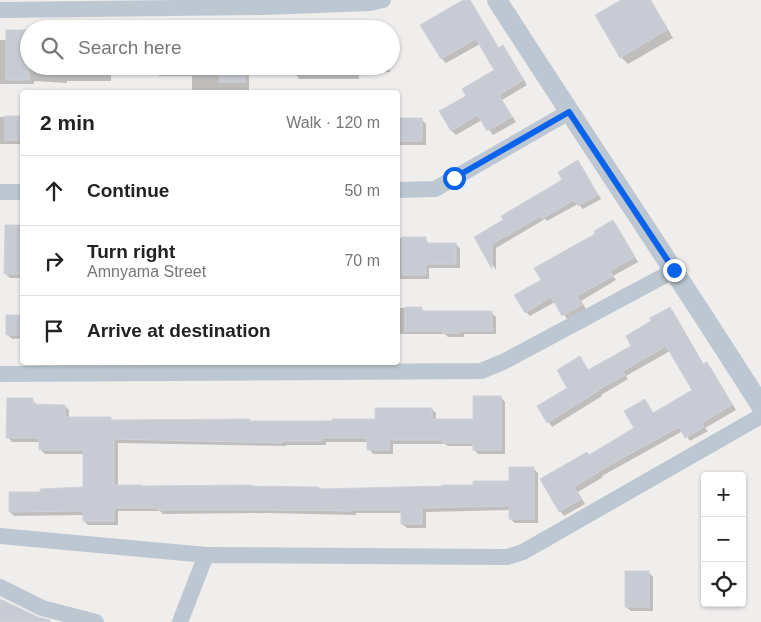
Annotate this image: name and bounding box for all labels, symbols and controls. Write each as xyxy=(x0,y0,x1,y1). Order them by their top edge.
search box xyxy=(20,20,400,75)
icon: search xyxy=(38,34,66,62)
text: Search here xyxy=(78,37,182,58)
text: 2 min xyxy=(40,111,95,134)
text: Walk · 120 m xyxy=(286,114,380,131)
route start xyxy=(443,167,466,190)
icon: ahead xyxy=(40,177,68,205)
text: Continue xyxy=(87,180,169,201)
text: 50 m xyxy=(344,182,380,199)
text: Turn right xyxy=(87,241,175,262)
icon: right xyxy=(40,247,68,275)
text: 70 m xyxy=(344,252,380,269)
route end xyxy=(663,259,686,282)
text: Amnyama Street xyxy=(87,263,206,280)
icon: arrive xyxy=(40,317,68,345)
text: Arrive at destination xyxy=(87,320,271,341)
map controls xyxy=(701,472,746,607)
button: + xyxy=(701,472,746,517)
button: − xyxy=(701,517,746,562)
button: locate xyxy=(701,562,746,607)

